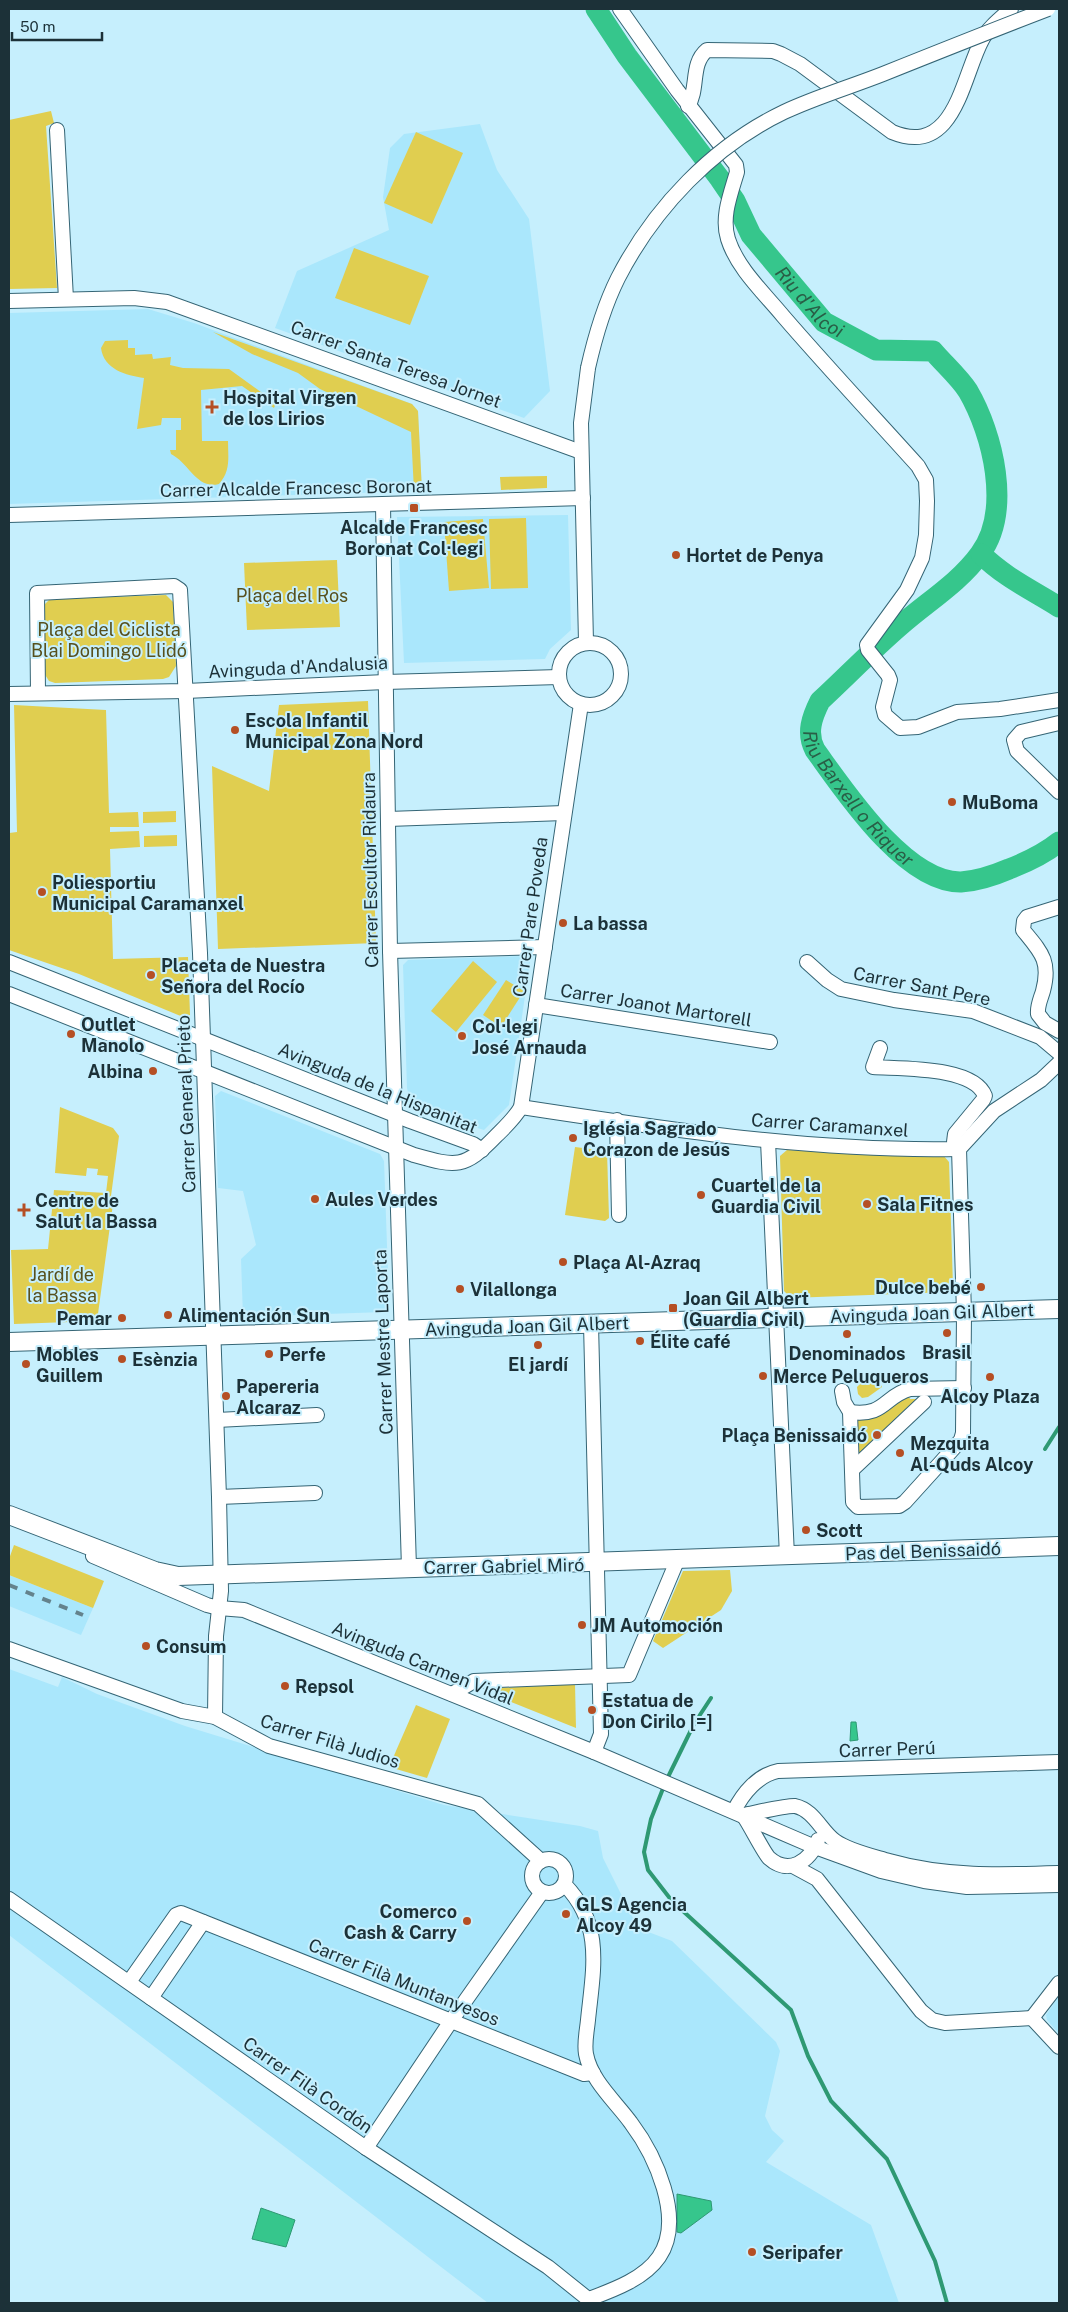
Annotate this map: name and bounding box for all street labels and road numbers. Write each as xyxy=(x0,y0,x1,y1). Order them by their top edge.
street label: Carrer Santa Teresa Jornet xyxy=(288,316,504,412)
street label: Carrer Alcalde Francesc Boronat xyxy=(160,475,432,501)
street label: Avinguda d'Andalusia xyxy=(208,652,388,682)
street label: Carrer Escultor Ridaura xyxy=(358,772,382,968)
street label: Carrer Pare Poveda xyxy=(508,836,552,998)
street label: Carrer Sant Pere xyxy=(851,962,993,1010)
street label: Carrer Joanot Martorell xyxy=(559,979,753,1031)
street label: Carrer General Prieto xyxy=(172,1015,200,1193)
street label: Avinguda de la Hispanitat xyxy=(275,1038,481,1138)
street label: Carrer Caramanxel xyxy=(751,1109,909,1141)
street label: Carrer Mestre Laporta xyxy=(369,1249,397,1435)
street label: Avinguda Joan Gil Albert xyxy=(829,1299,1035,1327)
street label: Avinguda Joan Gil Albert xyxy=(424,1312,630,1340)
street label: Pas del Benissaidó xyxy=(845,1538,1001,1564)
street label: Carrer Gabriel Miró xyxy=(423,1554,585,1578)
street label: Avinguda Carmen Vidal xyxy=(329,1617,517,1709)
street label: Carrer Filà Judios xyxy=(258,1710,402,1772)
street label: Carrer Perú xyxy=(838,1737,936,1761)
street label: Carrer Filà Muntanyesos xyxy=(305,1934,503,2030)
street label: Carrer Filà Cordón xyxy=(239,2032,377,2138)

